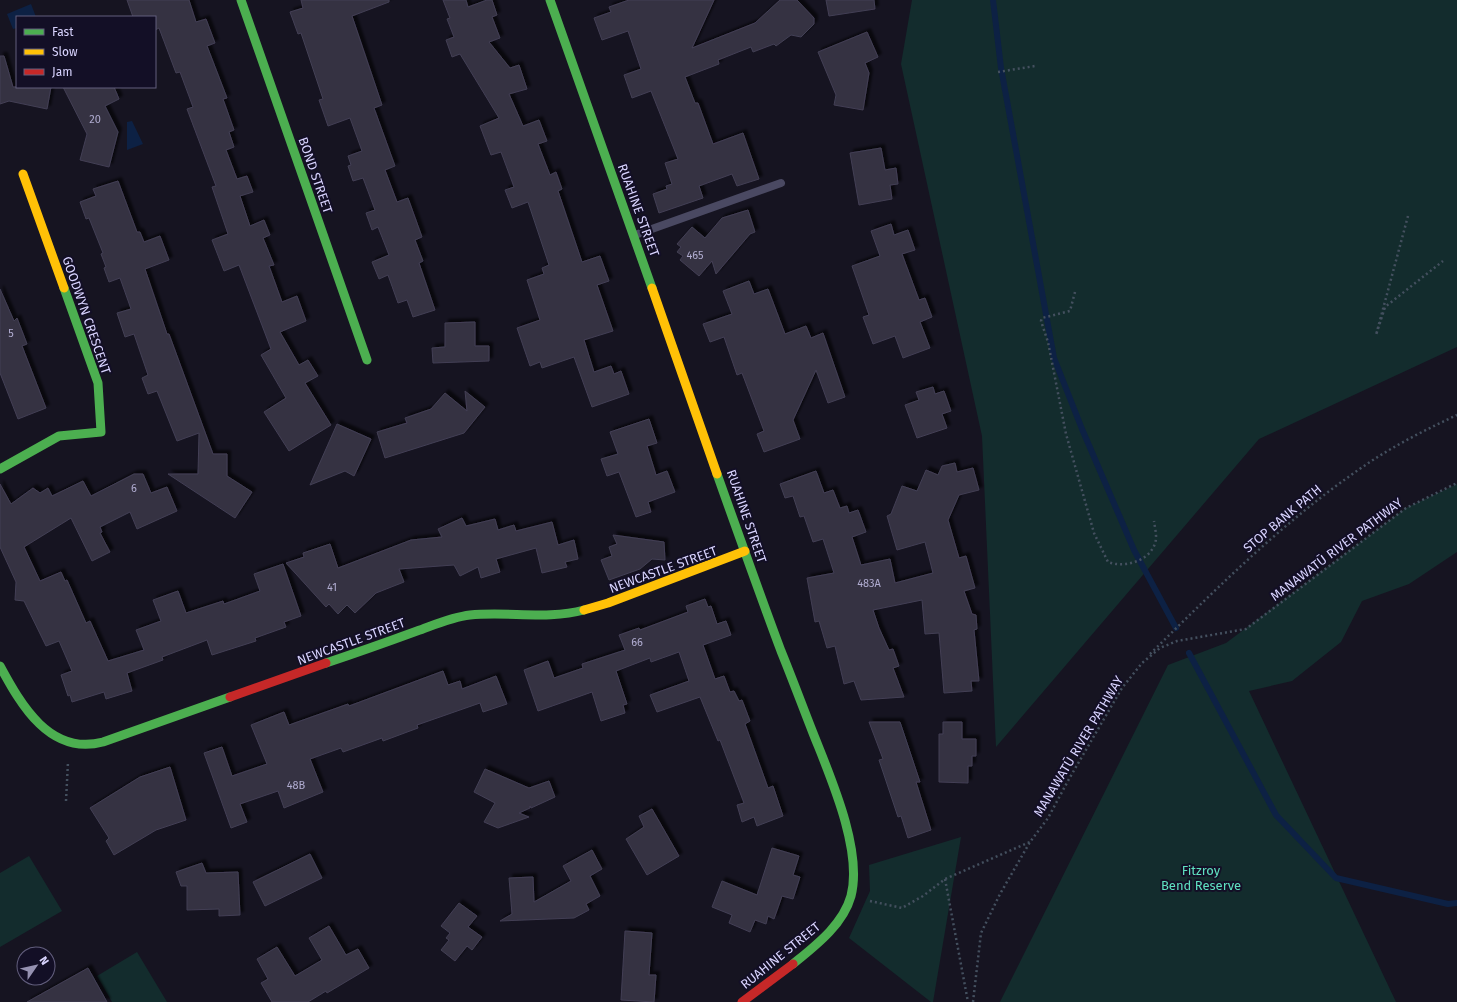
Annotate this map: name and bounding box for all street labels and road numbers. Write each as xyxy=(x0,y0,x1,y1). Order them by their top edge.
street label: BOND STREET xyxy=(295,135,336,215)
street label: RUAHINE STREET xyxy=(615,162,662,259)
street label: GOODWYN CRESCENT xyxy=(59,254,114,376)
street label: RUAHINE STREET xyxy=(724,468,770,565)
street label: STOP BANK PATH xyxy=(1240,481,1324,555)
street label: MANAWATŪ RIVER PATHWAY xyxy=(1267,494,1406,604)
street label: NEWCASTLE STREET xyxy=(607,543,719,596)
street label: NEWCASTLE STREET xyxy=(295,615,407,668)
street label: MANAWATŪ RIVER PATHWAY xyxy=(1030,673,1127,819)
street label: RUAHINE STREET xyxy=(738,919,823,992)

